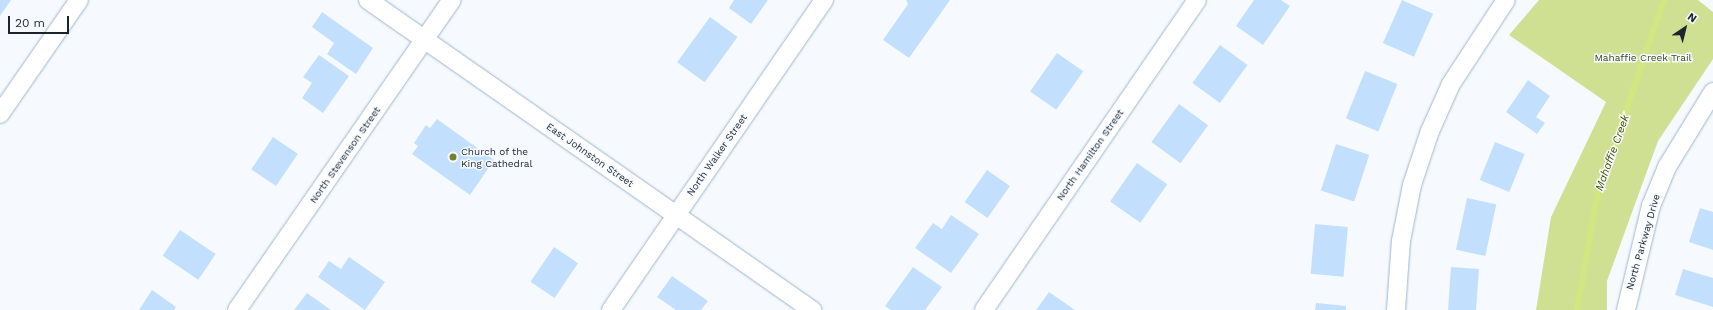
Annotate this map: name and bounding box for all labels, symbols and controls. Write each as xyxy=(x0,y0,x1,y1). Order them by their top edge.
scale bar xyxy=(10,8,71,34)
north arrow xyxy=(1665,8,1705,48)
text: N xyxy=(1685,10,1699,25)
text: 20 m xyxy=(15,16,45,30)
park label: Mahaffie Creek Trail xyxy=(1594,52,1692,64)
street label: North Stevenson Street xyxy=(307,104,383,206)
street label: North Hamilton Street xyxy=(1054,107,1126,203)
street label: North Walker Street xyxy=(684,112,750,198)
water label: Mahaffie Creek xyxy=(1593,113,1633,193)
street label: East Johnston Street xyxy=(544,120,636,190)
place label: Church of the King Cathedral xyxy=(461,145,533,168)
marker: Church of the King Cathedral xyxy=(448,152,458,162)
street label: North Parkway Drive xyxy=(1624,193,1662,291)

